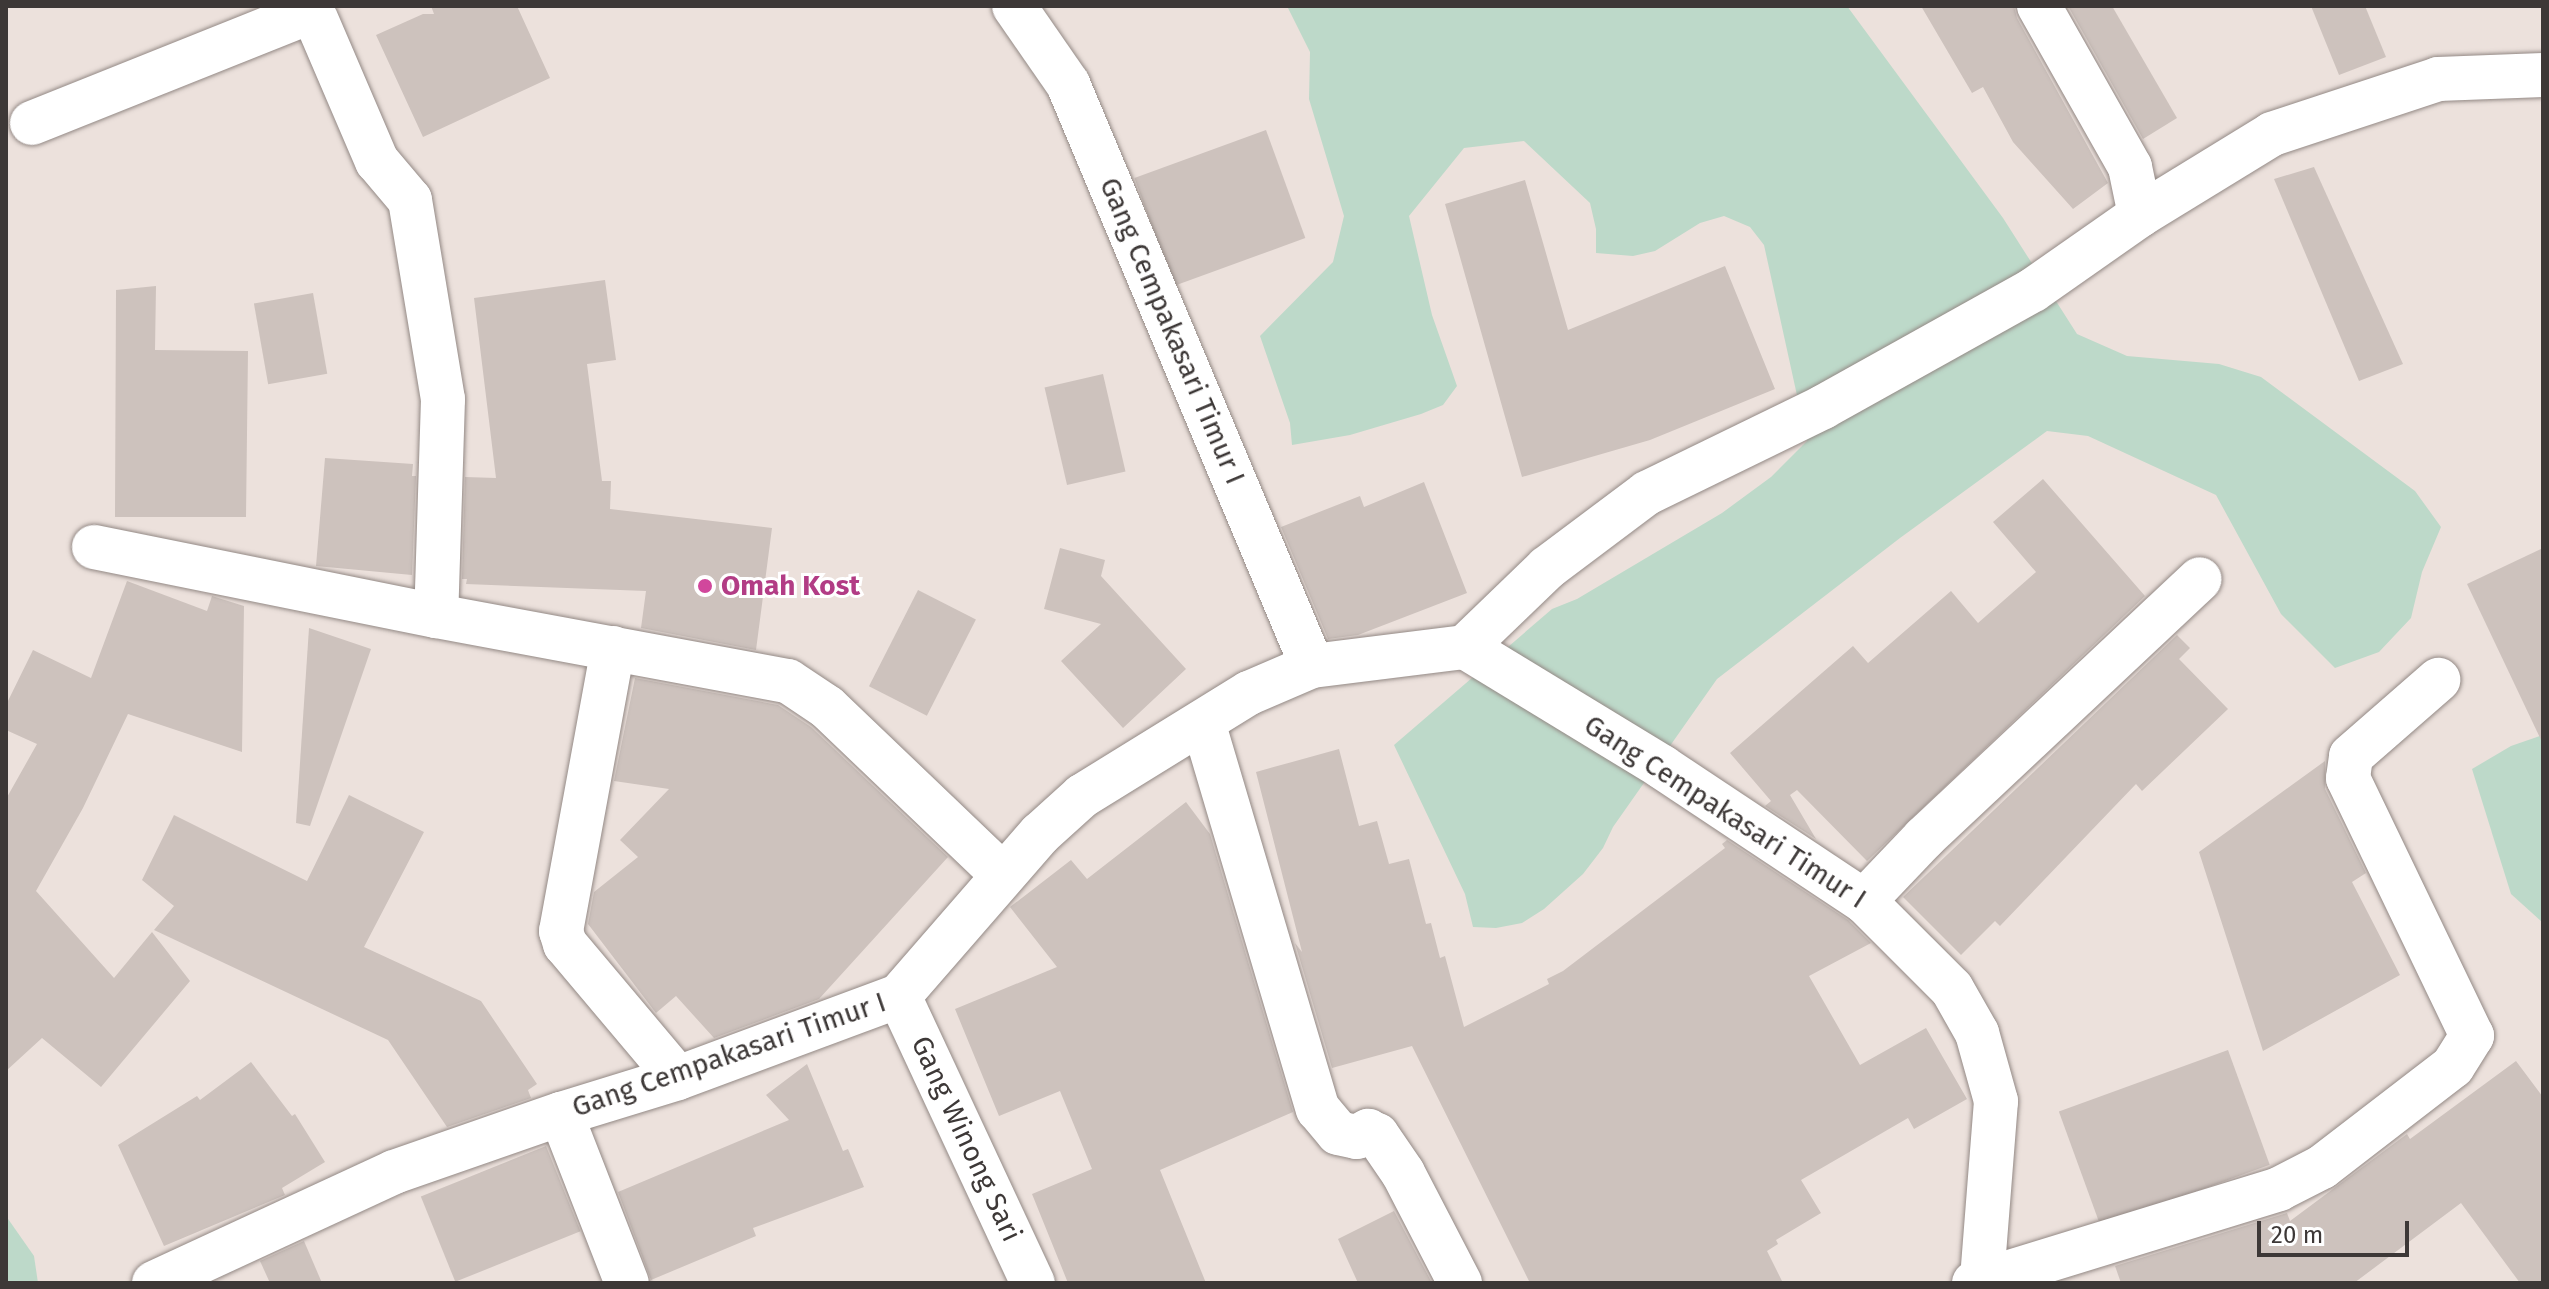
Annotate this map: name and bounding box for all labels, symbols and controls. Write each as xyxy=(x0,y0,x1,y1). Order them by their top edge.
street label: Gang Cempakasari Timur I xyxy=(1092,173,1252,489)
place label: Omah Kost xyxy=(721,569,860,603)
marker: Omah Kost xyxy=(696,577,714,595)
street label: Gang Cempakasari Timur I xyxy=(1578,708,1872,916)
street label: Gang Cempakasari Timur I xyxy=(568,985,890,1125)
street label: Gang Winong Sari xyxy=(904,1031,1028,1247)
scale bar xyxy=(2261,1205,2413,1255)
text: 20 m xyxy=(2271,1221,2323,1249)

